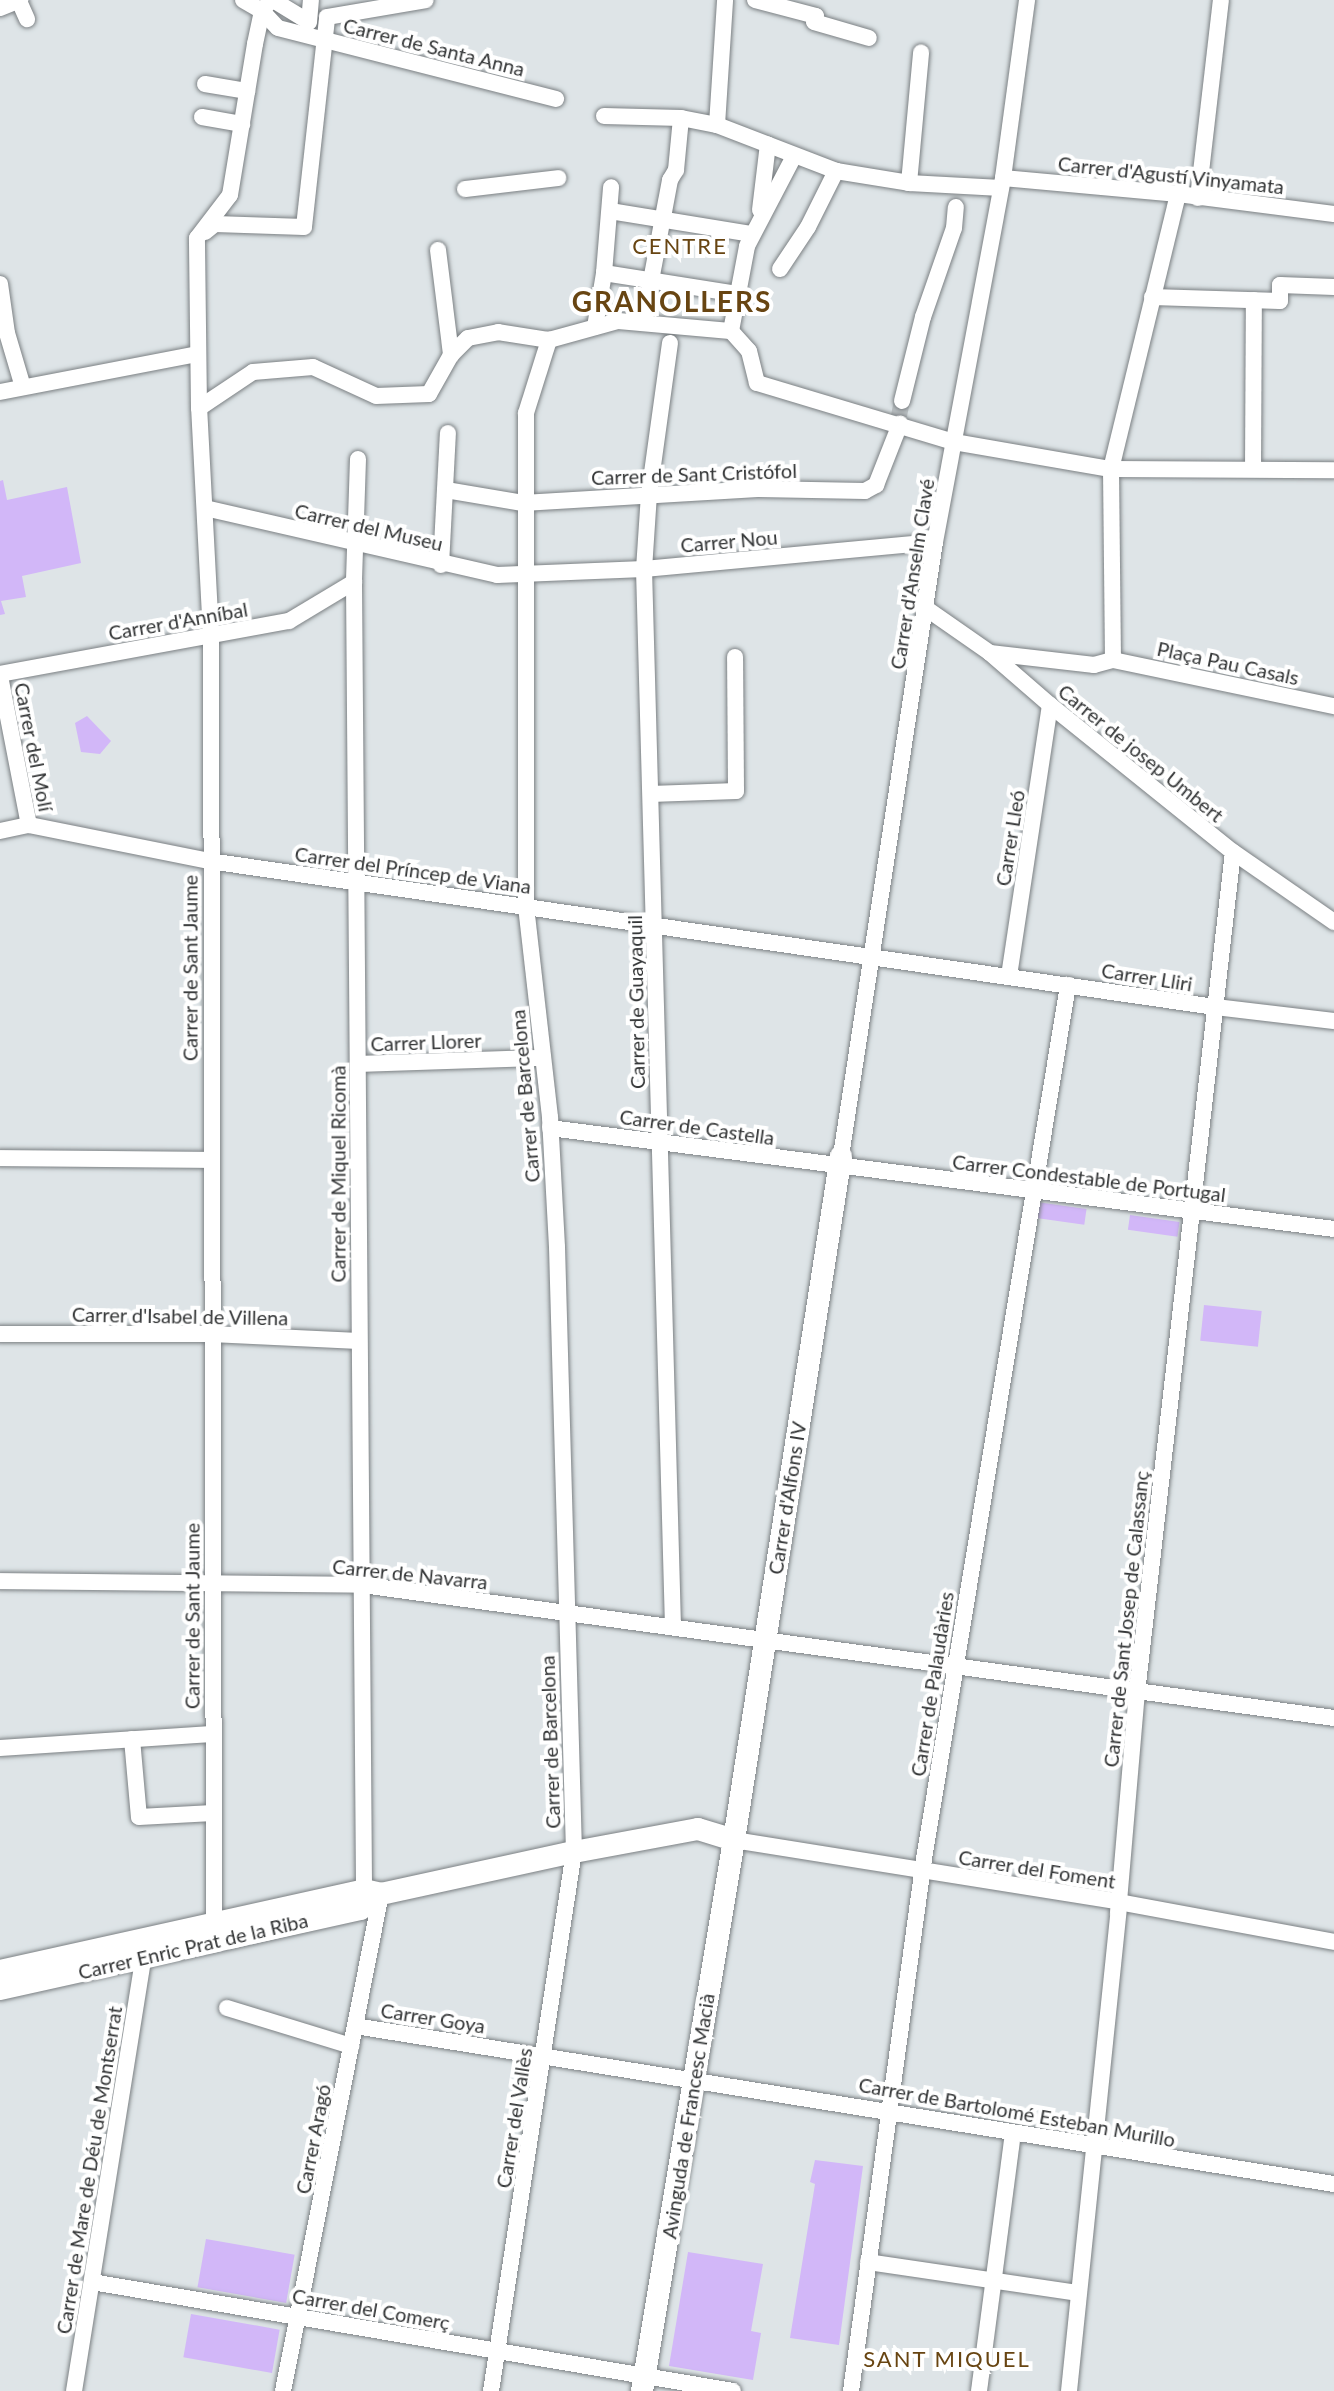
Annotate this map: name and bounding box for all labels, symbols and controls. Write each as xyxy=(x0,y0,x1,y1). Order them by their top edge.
street label: Carrer de Santa Anna xyxy=(340,13,528,81)
street label: Carrer d'Agustí Vinyamata xyxy=(1056,151,1286,199)
district label: CENTRE xyxy=(632,233,728,259)
district label: GRANOLLERS xyxy=(572,284,772,318)
street label: Carrer de Sant Cristófol xyxy=(591,458,797,490)
street label: Carrer d'Anselm Clavé xyxy=(885,477,939,671)
street label: Carrer del Museu xyxy=(292,498,446,556)
street label: Carrer Nou xyxy=(679,525,779,557)
street label: Carrer d'Anníbal xyxy=(106,597,250,645)
street label: Plaça Pau Casals xyxy=(1155,636,1301,690)
street label: Carrer de josep Umbert xyxy=(1053,679,1229,827)
street label: Carrer del Molí xyxy=(10,680,58,814)
street label: Carrer Lleó xyxy=(991,788,1029,888)
street label: Carrer del Príncep de Viana xyxy=(293,841,533,899)
street label: Carrer de Sant Jaume xyxy=(178,874,202,1062)
street label: Carrer de Guayaquil xyxy=(622,915,650,1089)
street label: Carrer Lliri xyxy=(1100,958,1194,996)
street label: Carrer de Barcelona xyxy=(505,1008,545,1184)
street label: Carrer Llorer xyxy=(370,1028,482,1056)
street label: Carrer de Miquel Ricomà xyxy=(326,1065,350,1283)
street label: Carrer de Castella xyxy=(618,1104,776,1150)
street label: Carrer Condestable de Portugal xyxy=(951,1149,1227,1207)
street label: Carrer d'Isabel de Villena xyxy=(71,1302,289,1330)
street label: Carrer d'Alfons IV xyxy=(763,1420,811,1576)
street label: Carrer de Sant Josep de Calassanç xyxy=(1098,1469,1154,1769)
street label: Carrer de Sant Jaume xyxy=(180,1522,204,1710)
street label: Carrer de Navarra xyxy=(331,1554,489,1594)
street label: Carrer de Palaudàries xyxy=(906,1590,958,1778)
street label: Carrer de Barcelona xyxy=(535,1655,565,1829)
street label: Carrer del Foment xyxy=(957,1845,1117,1893)
street label: Carrer Enric Prat de la Riba xyxy=(76,1908,310,1984)
street label: Avinguda de Francesc Macià xyxy=(657,1992,719,2240)
street label: Carrer Goya xyxy=(379,1998,487,2038)
street label: Carrer de Mare de Déu de Montserrat xyxy=(51,2004,127,2336)
street label: Carrer del Vallès xyxy=(491,2046,537,2190)
street label: Carrer de Bartolomé Esteban Murillo xyxy=(857,2072,1177,2152)
street label: Carrer Aragó xyxy=(290,2081,336,2197)
street label: Carrer del Comerç xyxy=(290,2283,452,2335)
district label: SANT MIQUEL xyxy=(863,2346,1031,2372)

